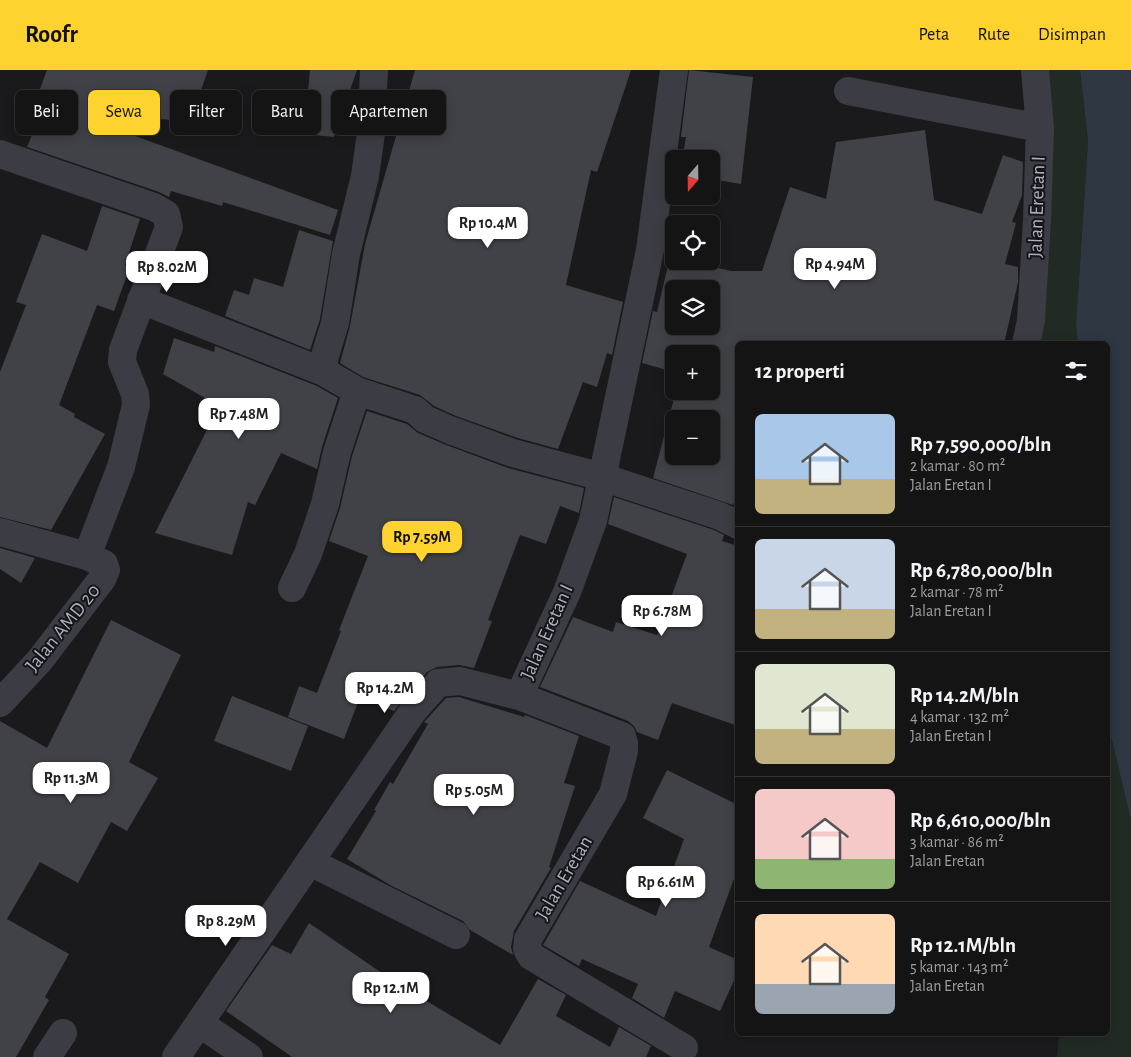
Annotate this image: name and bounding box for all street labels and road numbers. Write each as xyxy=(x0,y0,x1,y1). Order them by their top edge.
street label: Jalan Eretan I xyxy=(1025,156,1049,258)
street label: Jalan AMD 20 xyxy=(22,581,104,675)
street label: Jalan Eretan I xyxy=(517,581,577,683)
street label: Jalan Eretan xyxy=(532,833,596,923)

